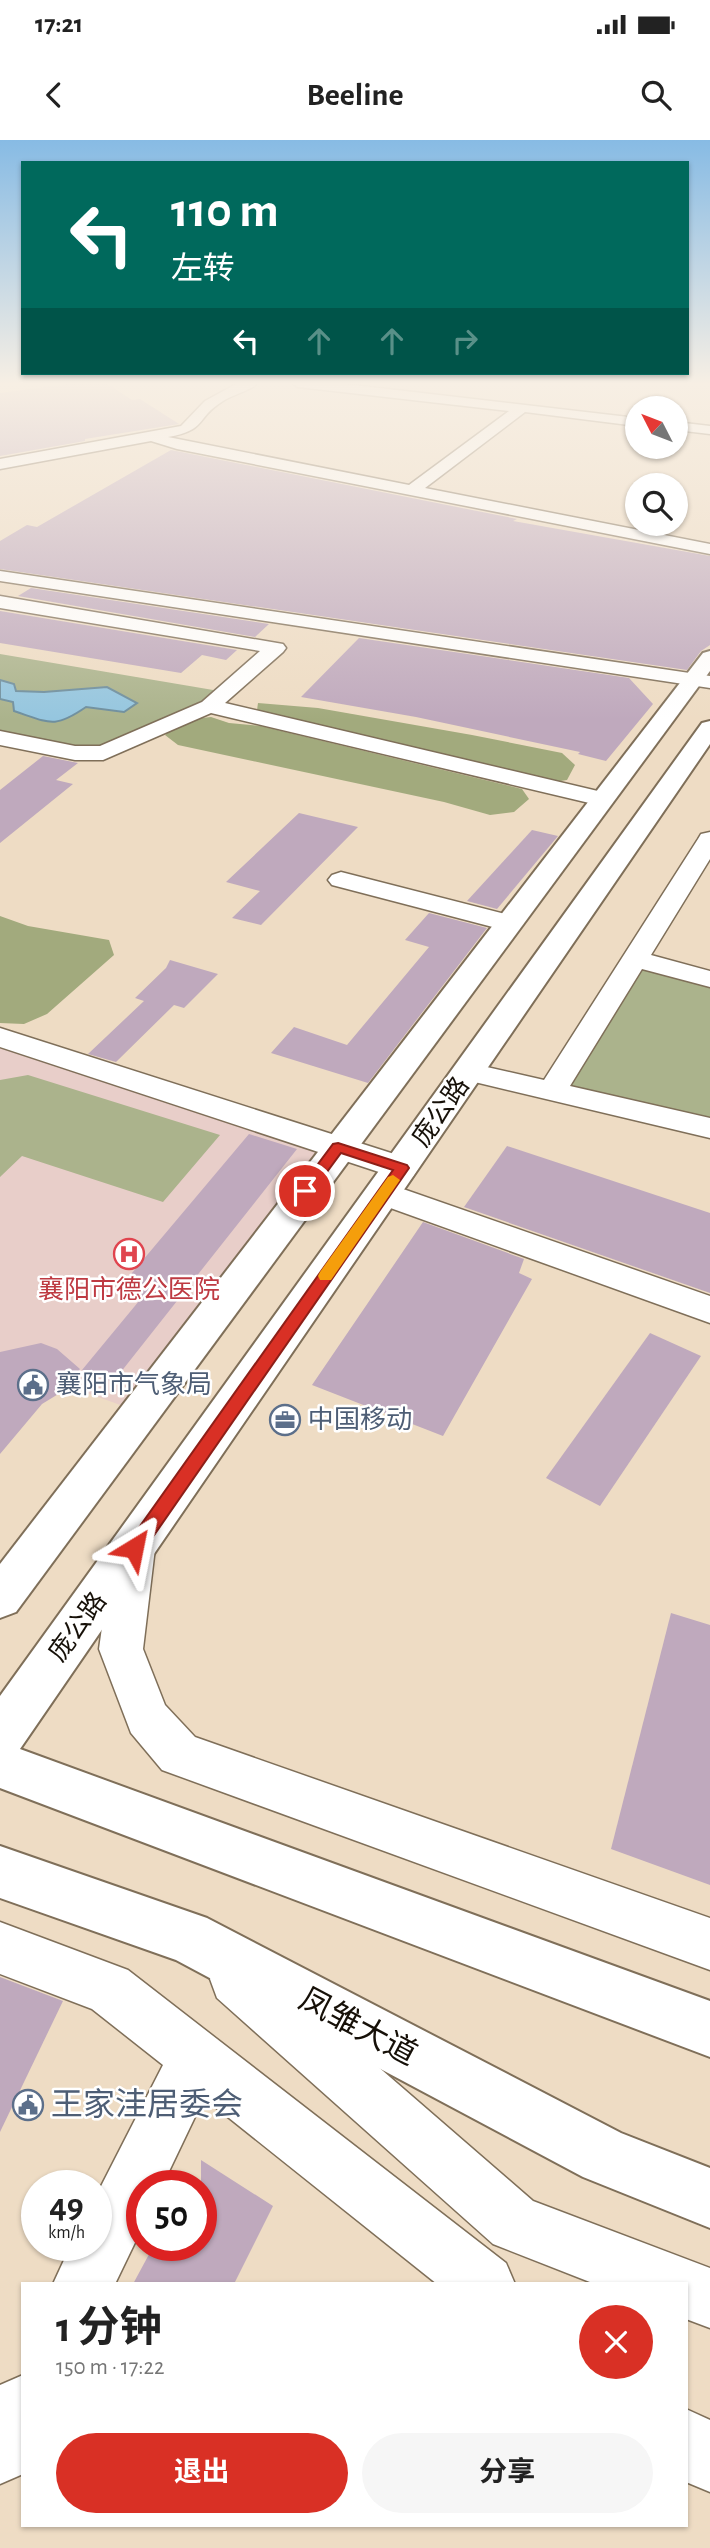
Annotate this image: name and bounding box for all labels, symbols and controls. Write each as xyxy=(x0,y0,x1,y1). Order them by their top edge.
text: 17:21 xyxy=(35,11,83,37)
icon: back xyxy=(35,76,73,114)
icon: search xyxy=(637,76,675,114)
text: Beeline xyxy=(306,79,404,111)
text: 110 m xyxy=(171,187,279,236)
icon: left xyxy=(56,189,147,280)
text: 左转 xyxy=(171,253,235,285)
icon: left xyxy=(227,322,265,360)
icon: ahead xyxy=(300,322,338,360)
icon: ahead xyxy=(373,322,411,360)
icon: right xyxy=(446,322,484,360)
north arrow xyxy=(625,396,688,458)
map controls xyxy=(625,396,688,536)
button: search xyxy=(625,473,688,536)
street label: 庞公路 xyxy=(407,1072,474,1151)
pin xyxy=(275,1161,335,1221)
icon: arrive xyxy=(286,1172,324,1210)
hospital icon: 襄阳市德公医院 xyxy=(112,1237,146,1271)
place label: 襄阳市德公医院 xyxy=(38,1275,220,1303)
public building icon: 襄阳市气象局 xyxy=(16,1368,50,1402)
place label: 襄阳市气象局 xyxy=(56,1370,212,1398)
office icon: 中国移动 xyxy=(268,1403,302,1437)
place label: 中国移动 xyxy=(308,1406,412,1433)
position arrow xyxy=(97,1511,171,1585)
street label: 庞公路 xyxy=(44,1587,111,1666)
street label: 凤雏大道 xyxy=(294,1981,423,2071)
place label: 王家洼居委会 xyxy=(51,2087,243,2121)
public building icon: 王家洼居委会 xyxy=(11,2088,45,2122)
speed limit sign: 50 xyxy=(126,2170,217,2261)
text: 49 xyxy=(49,2189,84,2224)
text: km/h xyxy=(48,2224,85,2242)
button: close xyxy=(579,2305,653,2379)
text: 1 分钟 xyxy=(56,2307,161,2349)
text: 150 m · 17:22 xyxy=(56,2356,164,2379)
button: 退出 xyxy=(56,2433,348,2513)
button: 分享 xyxy=(362,2433,653,2513)

